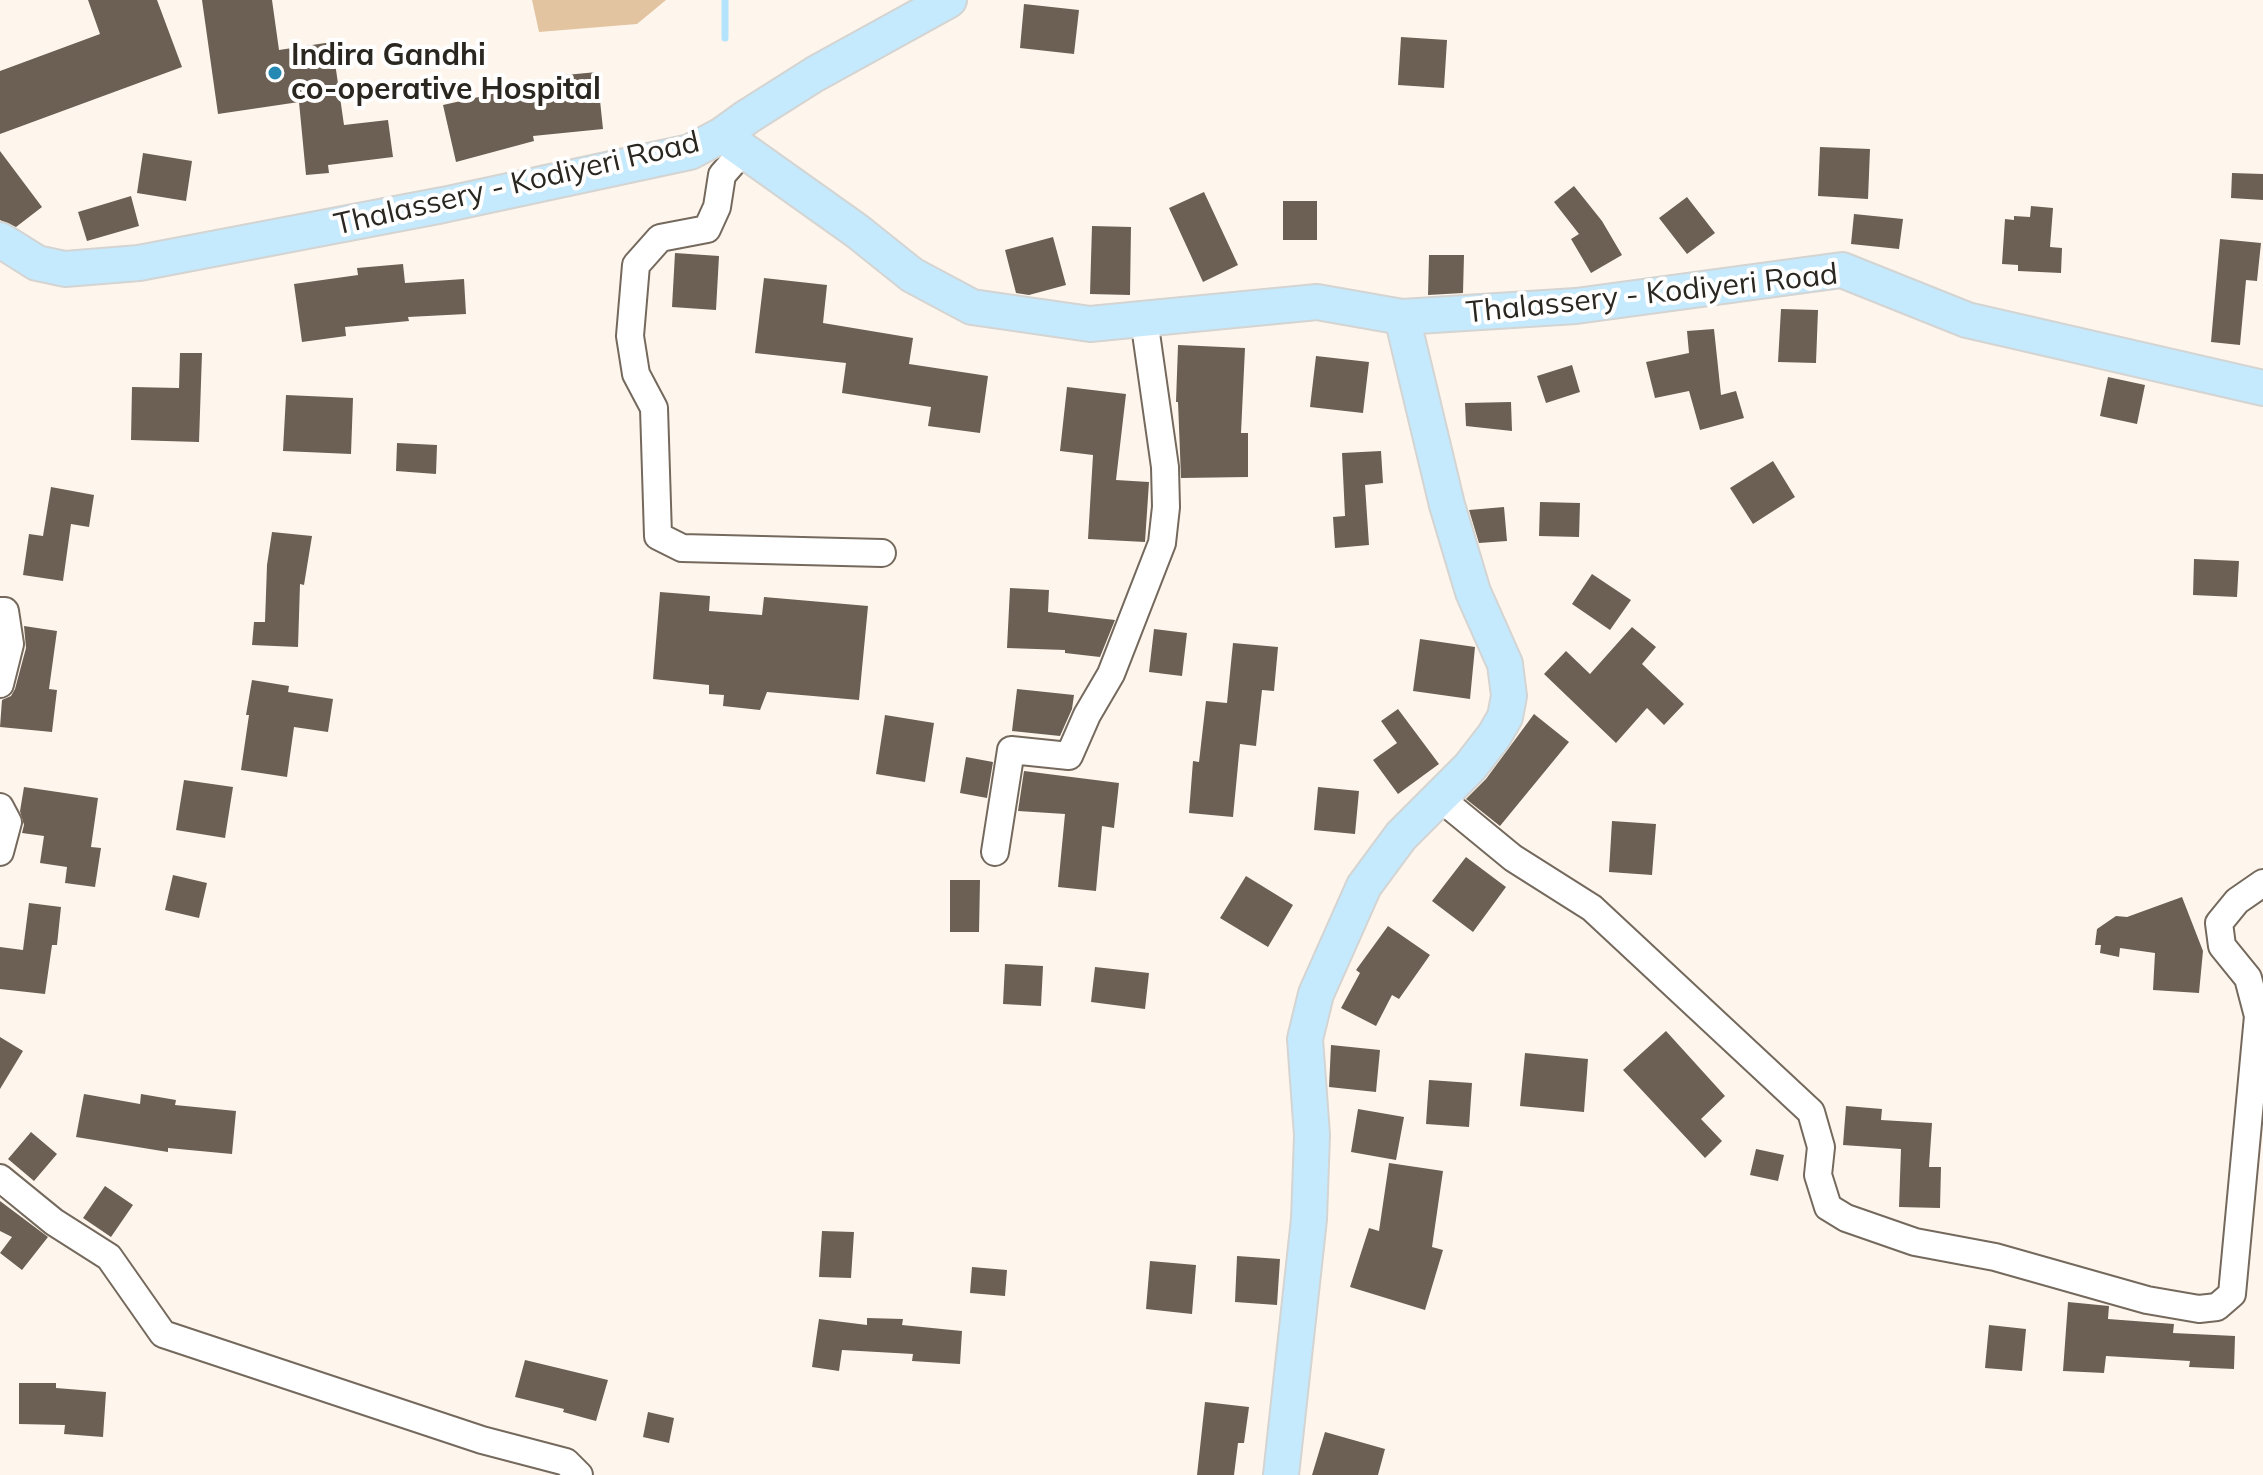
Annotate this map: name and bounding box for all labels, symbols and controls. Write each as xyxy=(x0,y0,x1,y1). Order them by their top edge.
place label: Indira Gandhi co-operative Hospital xyxy=(291,38,601,108)
marker: Indira Gandhi co-operative Hospital xyxy=(266,64,284,82)
street label: Thalassery - Kodiyeri Road xyxy=(331,124,703,244)
street label: Thalassery - Kodiyeri Road xyxy=(1464,257,1840,331)

